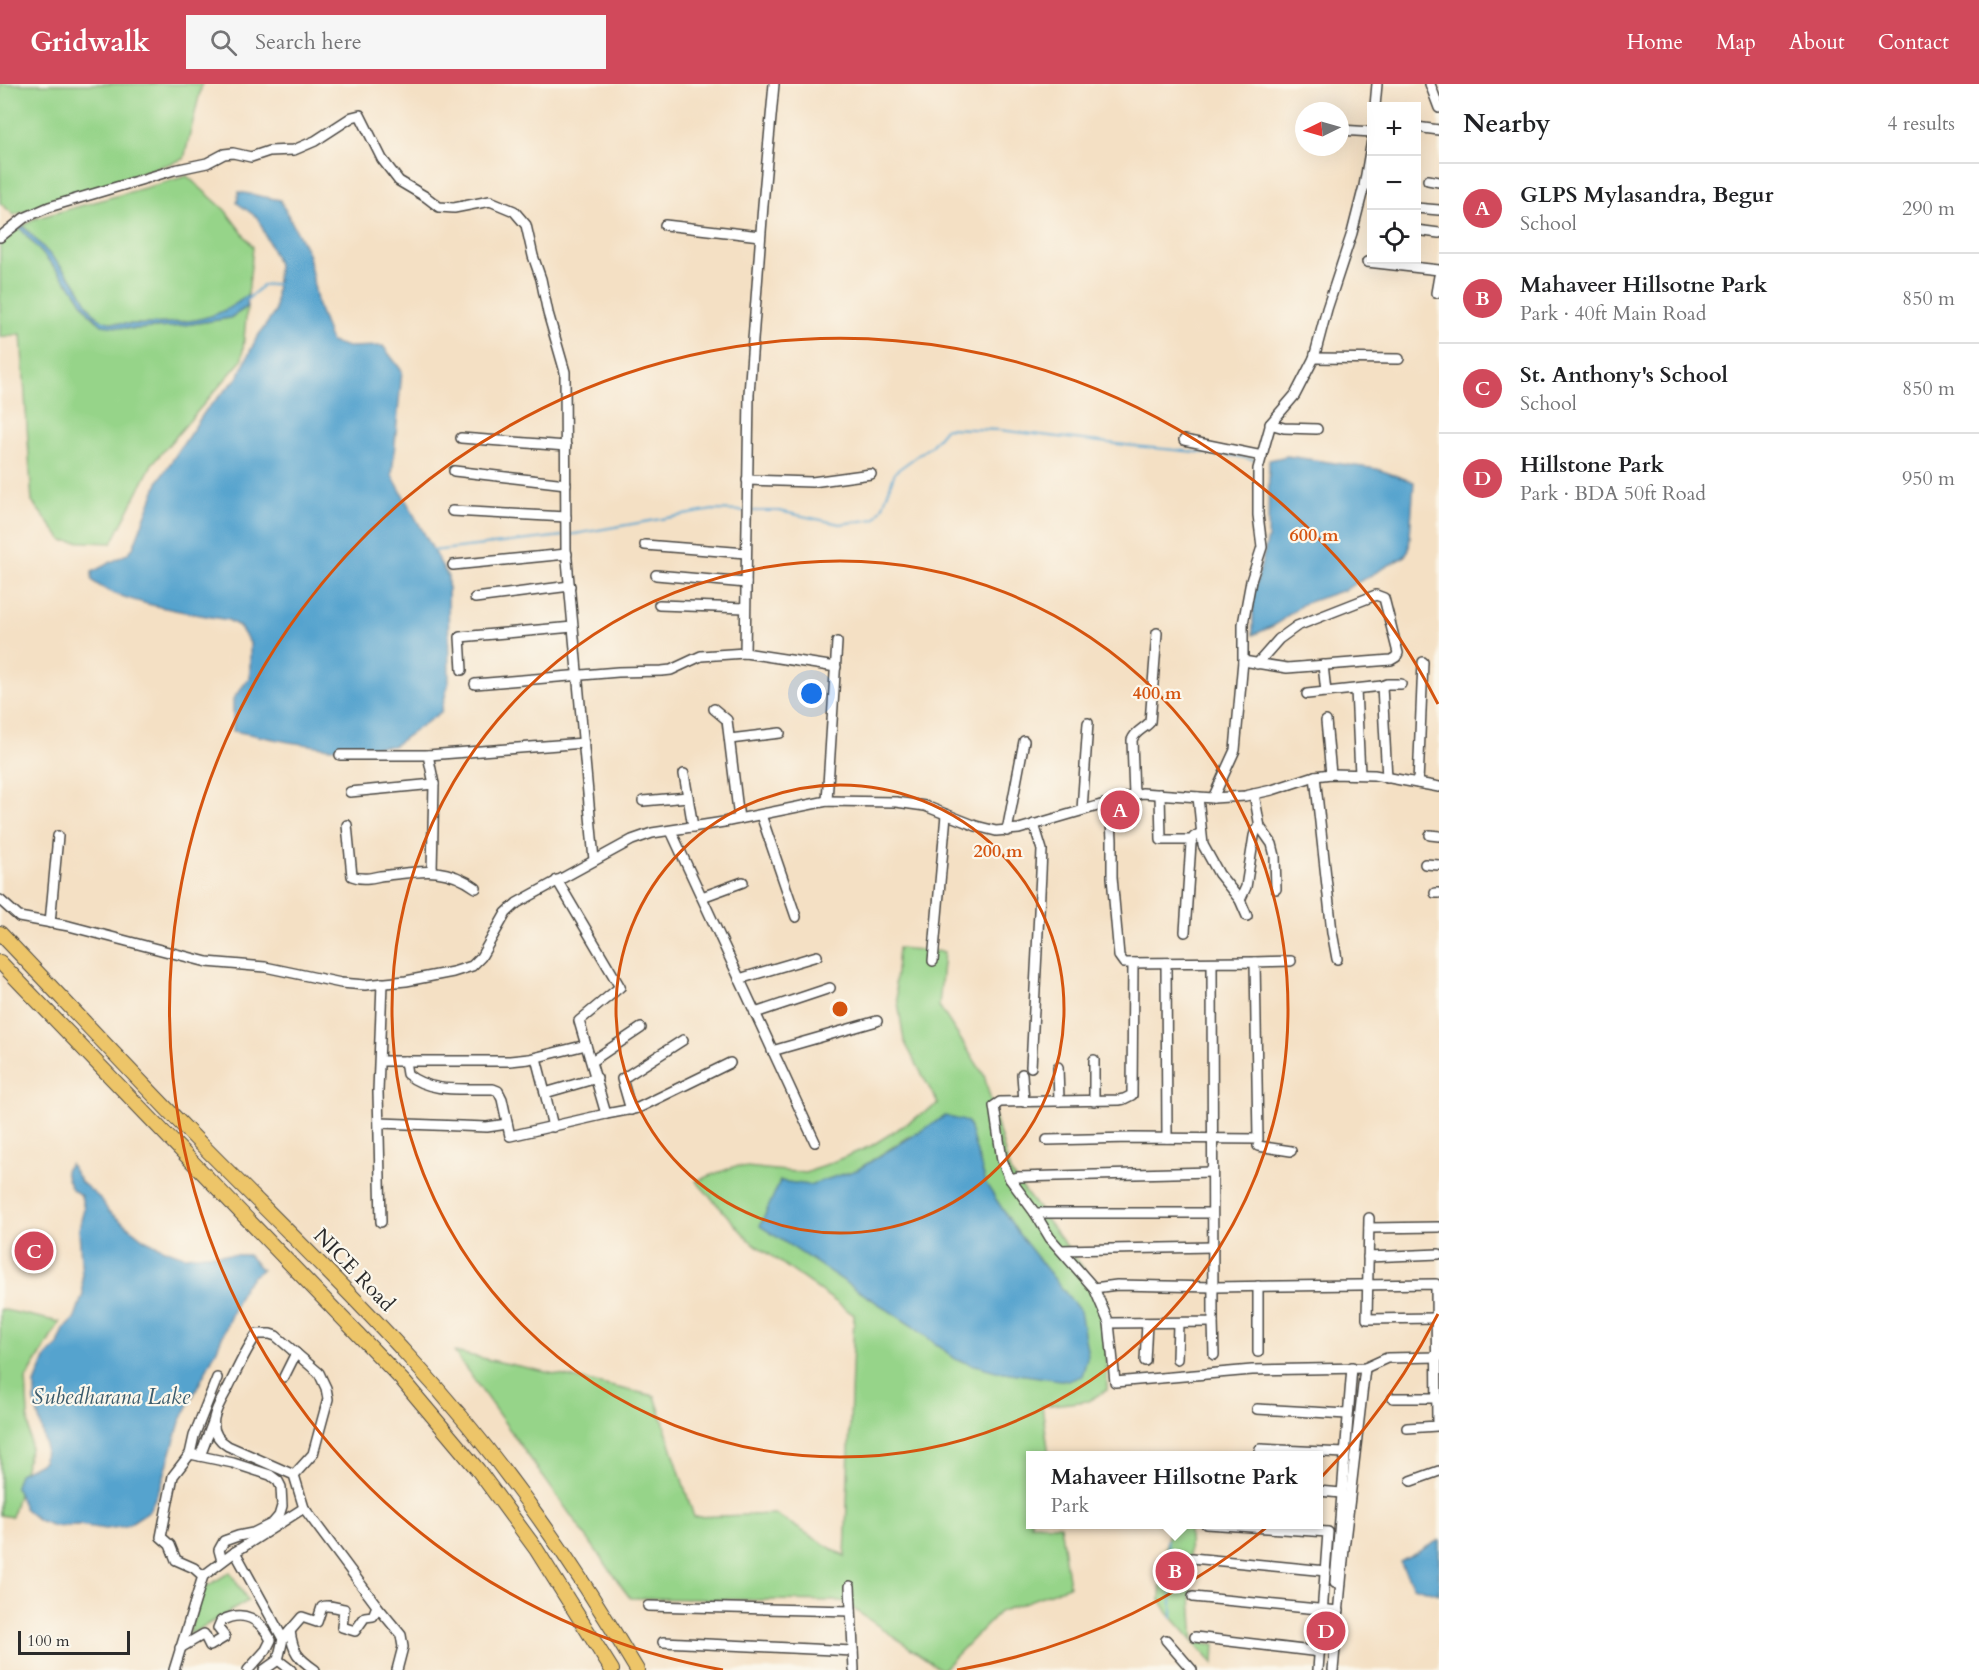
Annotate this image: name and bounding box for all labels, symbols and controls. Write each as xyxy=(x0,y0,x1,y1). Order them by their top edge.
search box xyxy=(186,15,606,69)
text: Gridwalk xyxy=(30,23,150,61)
icon: search xyxy=(207,26,240,59)
text: Search here xyxy=(255,27,362,57)
text: Home xyxy=(1627,28,1683,57)
text: Map xyxy=(1716,28,1756,57)
text: About xyxy=(1789,28,1845,57)
text: Contact xyxy=(1878,28,1949,57)
north arrow xyxy=(1295,102,1349,156)
map controls xyxy=(1367,102,1421,264)
button: + xyxy=(1367,102,1421,156)
text: Nearby xyxy=(1463,106,1551,141)
text: 4 results xyxy=(1887,110,1955,137)
button: − xyxy=(1367,156,1421,210)
text: GLPS Mylasandra, Begur xyxy=(1520,180,1774,210)
text: A xyxy=(1475,195,1490,222)
text: 290 m xyxy=(1902,195,1955,222)
button: locate xyxy=(1367,210,1421,264)
text: School xyxy=(1520,210,1577,237)
text: Mahaveer Hillsotne Park xyxy=(1520,270,1767,300)
text: B xyxy=(1475,285,1490,312)
text: 850 m xyxy=(1902,285,1955,312)
text: Park · 40ft Main Road xyxy=(1520,300,1706,327)
text: St. Anthony's School xyxy=(1520,360,1728,390)
text: C xyxy=(1475,375,1490,402)
text: 850 m xyxy=(1902,375,1955,402)
text: School xyxy=(1520,390,1577,417)
text: Hillstone Park xyxy=(1520,450,1664,480)
text: D xyxy=(1474,465,1491,492)
text: 950 m xyxy=(1902,465,1955,492)
text: Park · BDA 50ft Road xyxy=(1520,480,1706,507)
text: 600 m xyxy=(1289,523,1339,548)
your location xyxy=(797,679,826,708)
text: 400 m xyxy=(1132,681,1182,706)
pin: A xyxy=(1100,788,1140,832)
text: 200 m xyxy=(973,839,1023,864)
centre of rings xyxy=(830,999,850,1019)
street label: NICE Road xyxy=(307,1222,401,1318)
pin: C xyxy=(15,1228,54,1274)
water label: Subedharana Lake xyxy=(32,1382,191,1412)
popup xyxy=(1026,1451,1323,1529)
text: Mahaveer Hillsotne Park xyxy=(1051,1462,1298,1492)
text: Park xyxy=(1051,1492,1089,1519)
pin: B xyxy=(1156,1548,1194,1594)
pin: D xyxy=(1306,1608,1346,1654)
scale bar xyxy=(18,1628,130,1656)
text: 100 m xyxy=(27,1630,69,1652)

